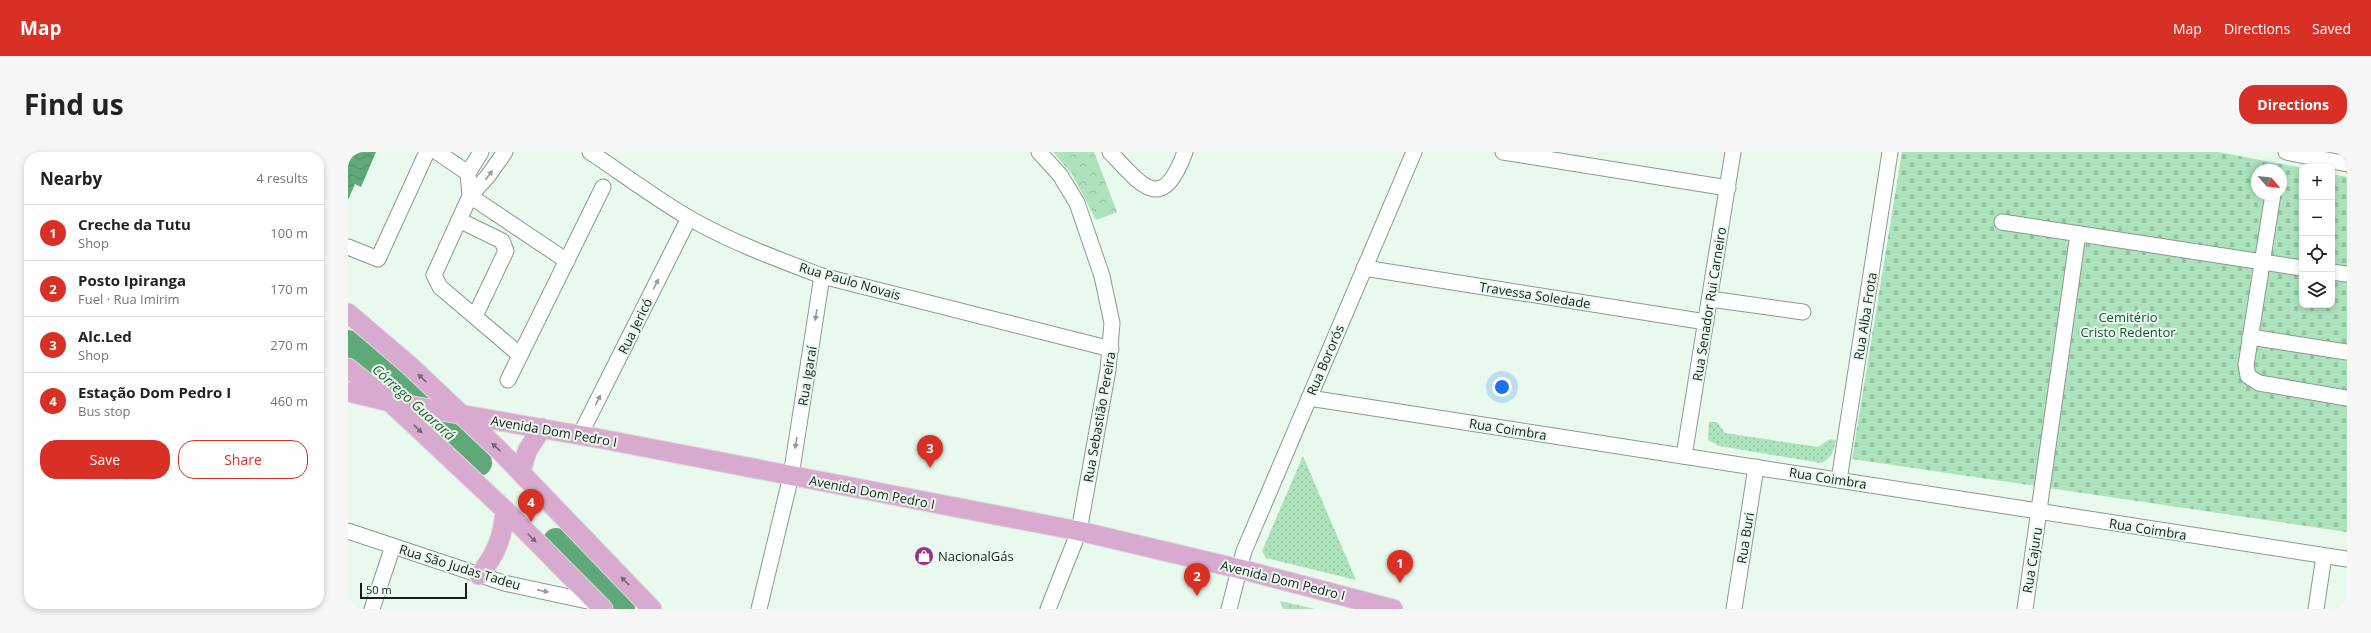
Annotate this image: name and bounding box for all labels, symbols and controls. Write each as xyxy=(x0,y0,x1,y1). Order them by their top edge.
text: Map xyxy=(20,15,61,41)
text: Map xyxy=(2173,19,2202,38)
text: Directions xyxy=(2224,19,2290,38)
text: Saved xyxy=(2312,19,2351,38)
text: Find us xyxy=(24,85,124,123)
button: Directions xyxy=(2239,85,2347,124)
north arrow xyxy=(2251,164,2287,200)
map controls xyxy=(2299,164,2335,308)
button: + xyxy=(2299,164,2335,200)
text: Nearby xyxy=(40,167,102,190)
text: 4 results xyxy=(256,169,308,187)
one-way arrow xyxy=(484,170,493,181)
button: − xyxy=(2299,200,2335,236)
text: Creche da Tutu xyxy=(78,214,191,234)
text: 1 xyxy=(49,224,57,242)
text: 100 m xyxy=(270,224,308,242)
street label: Rua Senador Rui Carneiro xyxy=(1688,226,1730,382)
text: Shop xyxy=(78,234,109,252)
button: locate xyxy=(2299,236,2335,272)
street label: Rua Paulo Novais xyxy=(797,258,903,304)
text: Posto Ipiranga xyxy=(78,270,186,290)
street label: Rua Alba Frota xyxy=(1849,271,1881,361)
button: layers xyxy=(2299,272,2335,308)
street label: Travessa Soledade xyxy=(1478,277,1592,313)
one-way arrow xyxy=(653,278,659,289)
text: 2 xyxy=(49,280,57,298)
text: 170 m xyxy=(270,280,308,298)
text: Fuel · Rua Imirim xyxy=(78,290,180,308)
street label: Rua Jericó xyxy=(614,295,656,357)
park label: Cemitério Cristo Redentor xyxy=(2080,308,2176,341)
one-way arrow xyxy=(813,309,819,321)
street label: Rua Bororós xyxy=(1302,322,1348,398)
text: Alc.Led xyxy=(78,326,132,346)
text: 3 xyxy=(49,336,57,354)
text: 270 m xyxy=(270,336,308,354)
street label: Rua Igaraí xyxy=(793,344,821,407)
text: Shop xyxy=(78,346,109,364)
street label: Rua Sebastião Pereira xyxy=(1079,350,1119,484)
water label: Córrego Guarará xyxy=(369,360,460,444)
one-way arrow xyxy=(417,373,427,382)
your location xyxy=(1492,377,1512,397)
text: Estação Dom Pedro I xyxy=(78,382,231,402)
text: 4 xyxy=(49,392,57,410)
text: 460 m xyxy=(270,392,308,410)
one-way arrow xyxy=(595,394,601,406)
text: Bus stop xyxy=(78,402,131,420)
street label: Avenida Dom Pedro I xyxy=(490,411,618,451)
street label: Rua Coimbra xyxy=(1468,414,1548,444)
one-way arrow xyxy=(413,424,424,433)
pin: 3 xyxy=(917,435,943,468)
one-way arrow xyxy=(793,437,799,449)
button: Save xyxy=(40,440,170,479)
button: Share xyxy=(178,440,308,479)
one-way arrow xyxy=(491,442,501,452)
street label: Rua Coimbra xyxy=(1788,463,1868,493)
street label: Avenida Dom Pedro I xyxy=(808,471,936,513)
pin: 4 xyxy=(518,489,544,522)
street label: Rua Buri xyxy=(1732,511,1758,565)
street label: Rua Coimbra xyxy=(2108,514,2188,544)
street label: Rua Cajuru xyxy=(2018,526,2046,594)
one-way arrow xyxy=(527,533,537,543)
street label: Rua São Judas Tadeu xyxy=(397,540,523,594)
shop icon: NacionalGás xyxy=(913,545,935,567)
place label: NacionalGás xyxy=(938,547,1014,565)
pin: 1 xyxy=(1387,550,1413,583)
street label: Avenida Dom Pedro I xyxy=(1219,556,1347,604)
pin: 2 xyxy=(1184,563,1210,596)
one-way arrow xyxy=(620,576,630,586)
scale bar xyxy=(360,581,467,600)
text: 50 m xyxy=(366,582,392,597)
one-way arrow xyxy=(537,588,550,594)

